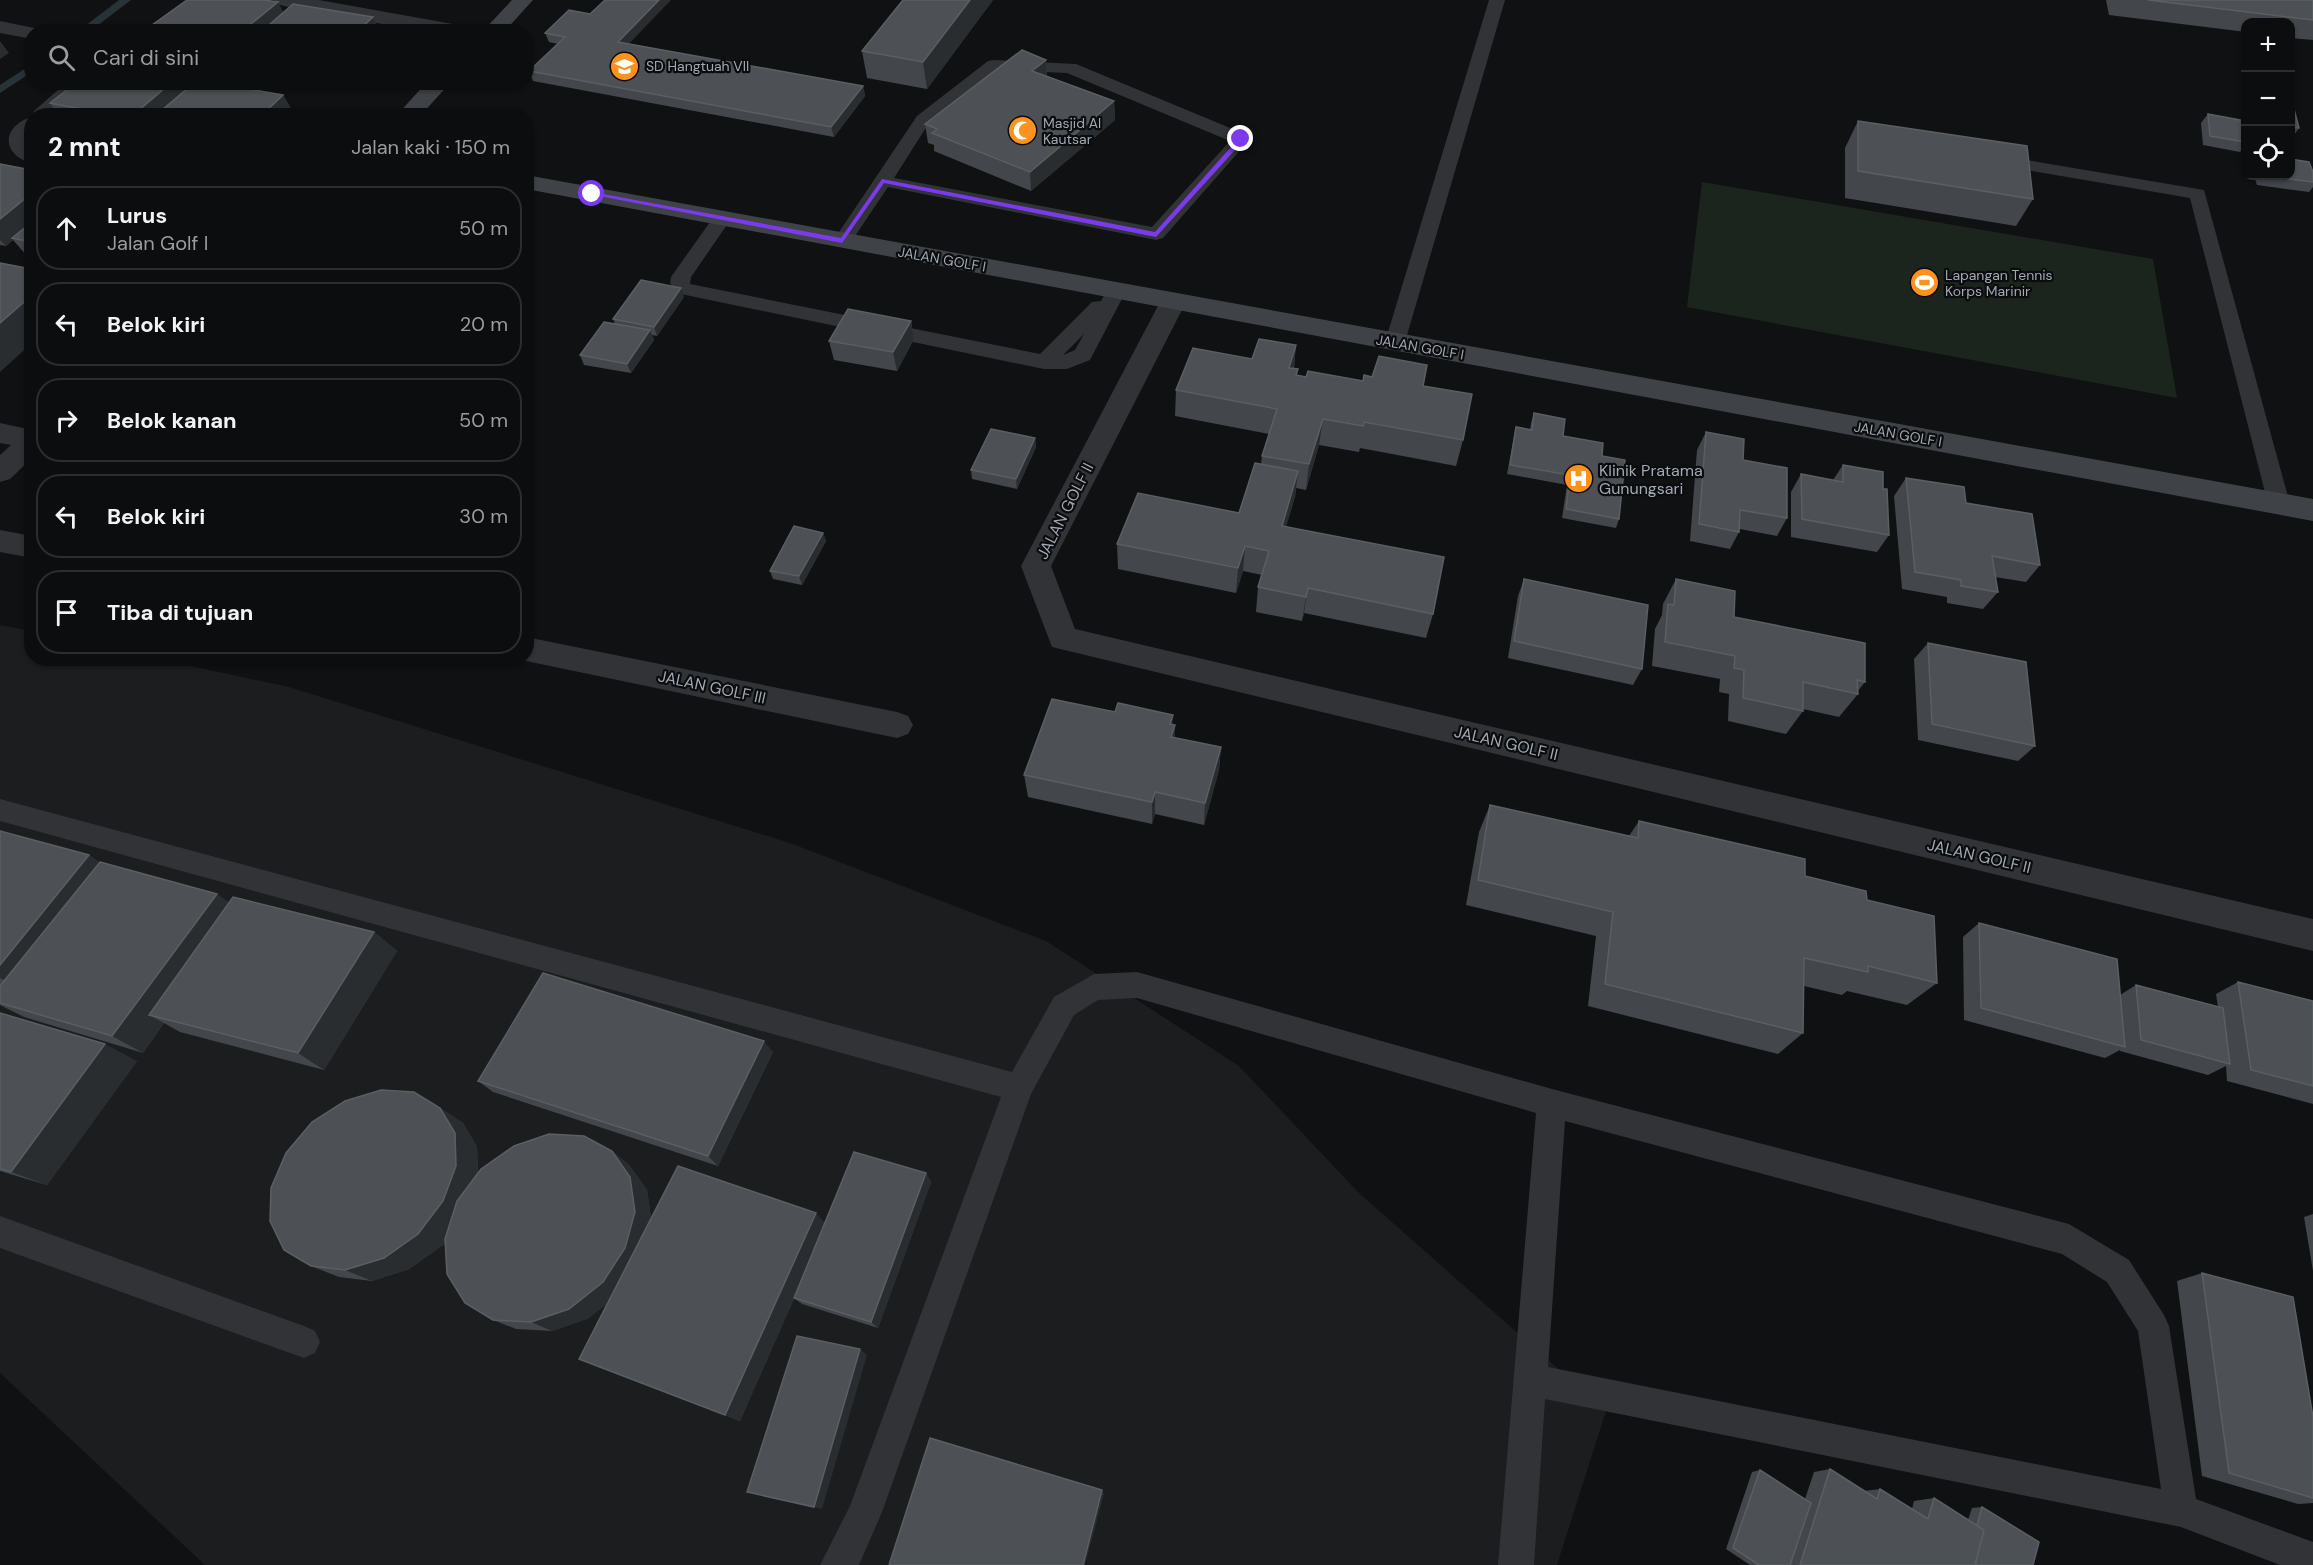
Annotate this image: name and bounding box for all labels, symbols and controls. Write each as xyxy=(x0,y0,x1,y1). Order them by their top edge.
map controls xyxy=(2241,18,2295,180)
button: + xyxy=(2241,18,2295,72)
search box xyxy=(24,24,534,90)
icon: search xyxy=(45,41,78,74)
text: Cari di sini xyxy=(93,43,199,72)
school or university icon: SD Hangtuah VII xyxy=(609,50,641,82)
place label: SD Hangtuah VII xyxy=(646,57,749,75)
button: − xyxy=(2241,72,2295,126)
place label: Masjid Al Kautsar xyxy=(1043,114,1101,148)
mosque icon: Masjid Al Kautsar xyxy=(1006,115,1038,147)
route end xyxy=(1227,125,1253,151)
button: locate xyxy=(2241,126,2295,180)
text: 2 mnt xyxy=(48,130,121,164)
text: Jalan kaki · 150 m xyxy=(351,134,510,160)
route start xyxy=(578,180,604,206)
text: Lurus xyxy=(107,201,167,230)
icon: ahead xyxy=(50,212,83,245)
text: 50 m xyxy=(459,215,508,241)
text: Jalan Golf I xyxy=(107,230,208,256)
street label: JALAN GOLF I xyxy=(896,242,988,276)
place label: Lapangan Tennis Korps Marinir xyxy=(1945,266,2053,300)
sports icon: Lapangan Tennis Korps Marinir xyxy=(1908,267,1940,299)
icon: left xyxy=(50,308,83,341)
text: Belok kiri xyxy=(107,310,205,339)
text: 20 m xyxy=(460,311,508,337)
street label: JALAN GOLF I xyxy=(1374,330,1466,364)
icon: right xyxy=(50,404,83,437)
text: Belok kanan xyxy=(107,406,237,435)
text: 50 m xyxy=(459,407,508,433)
street label: JALAN GOLF I xyxy=(1852,417,1944,451)
street label: JALAN GOLF II xyxy=(1032,459,1098,563)
place label: Klinik Pratama Gunungsari xyxy=(1599,460,1703,499)
hospital icon: Klinik Pratama Gunungsari xyxy=(1562,463,1594,495)
icon: left xyxy=(50,500,83,533)
text: Belok kiri xyxy=(107,502,205,531)
text: 30 m xyxy=(459,503,508,529)
icon: arrive xyxy=(50,596,83,629)
text: Tiba di tujuan xyxy=(107,598,253,627)
street label: JALAN GOLF III xyxy=(656,665,768,709)
street label: JALAN GOLF II xyxy=(1452,721,1560,765)
street label: JALAN GOLF II xyxy=(1925,834,2033,878)

